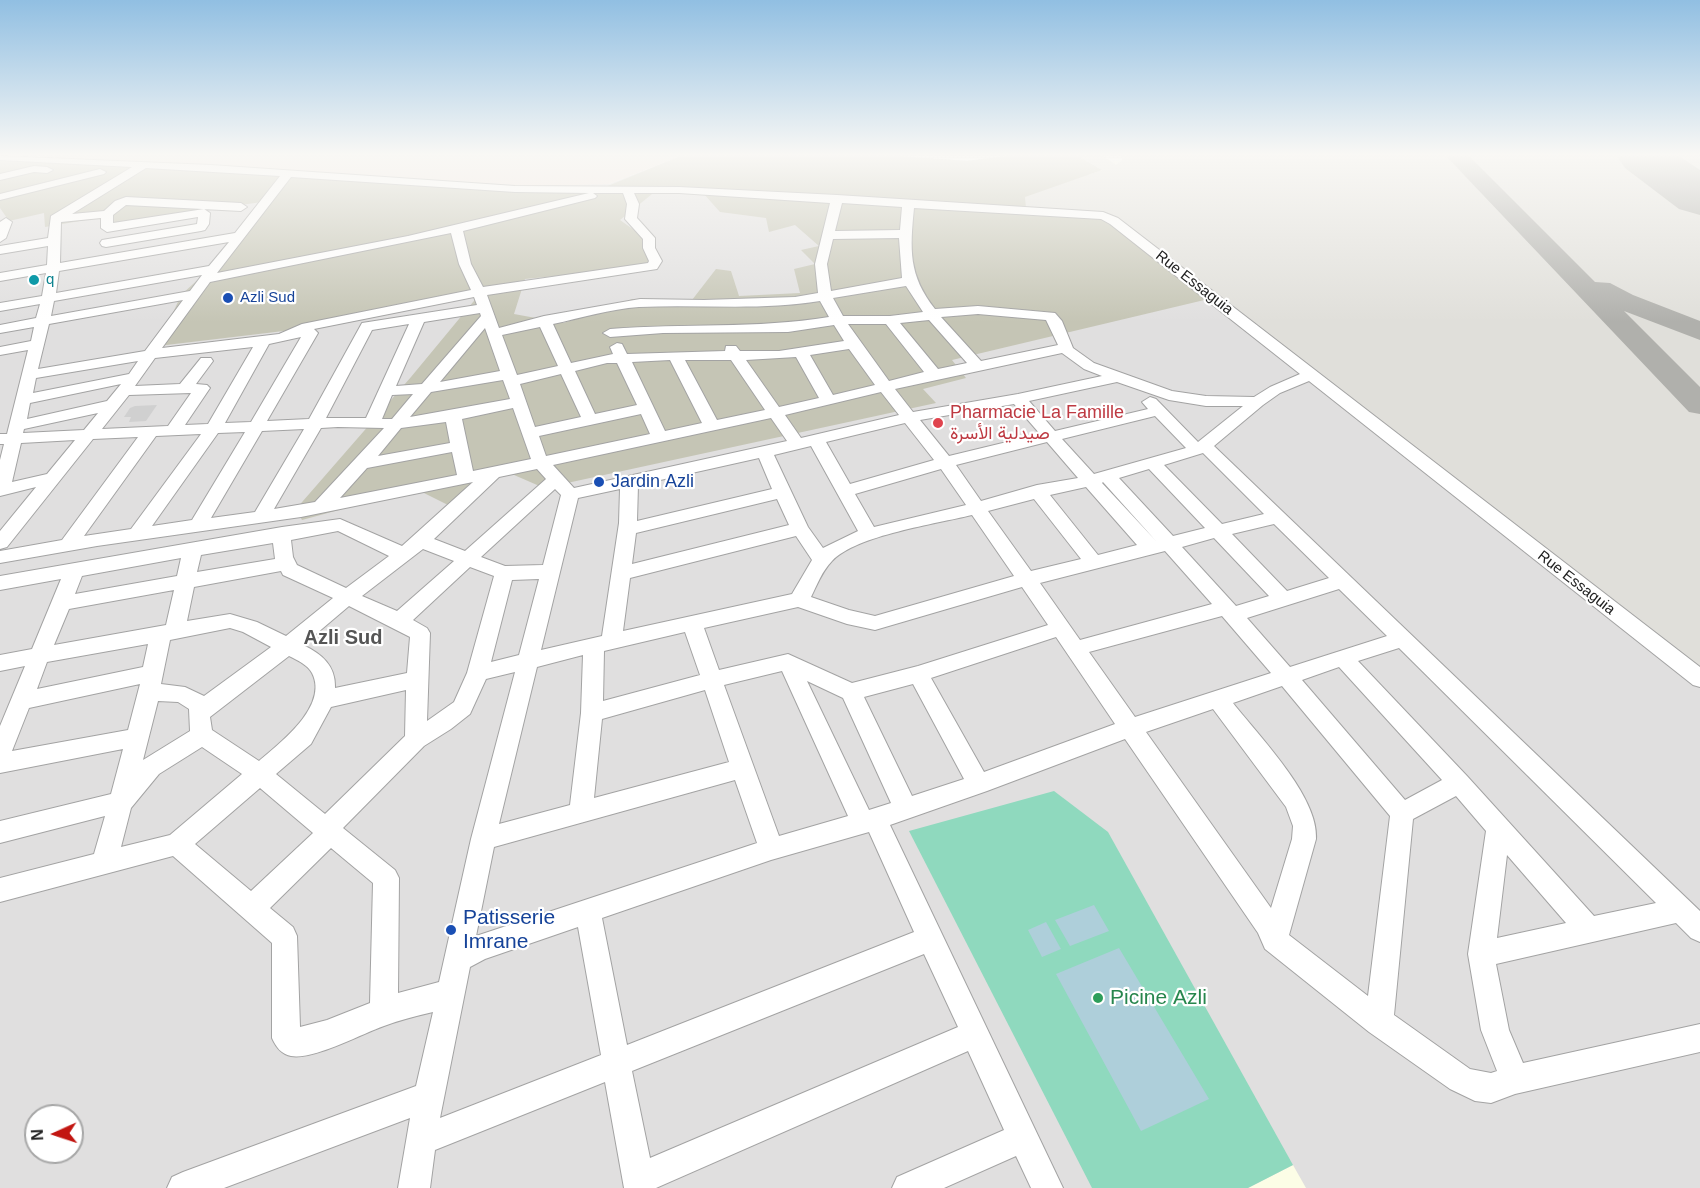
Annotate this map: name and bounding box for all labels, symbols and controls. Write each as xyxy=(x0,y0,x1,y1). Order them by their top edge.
street label: Rue Essaguia xyxy=(1152,247,1236,319)
place label: q xyxy=(46,271,54,289)
marker: q xyxy=(27,273,41,287)
place label: Azli Sud xyxy=(240,289,295,307)
marker: Azli Sud xyxy=(221,291,235,305)
place label: Pharmacie La Famille صيدلية الأسرة xyxy=(950,402,1124,444)
marker: Pharmacie La Famille صيدلية الأسرة xyxy=(931,416,945,430)
place label: Jardin Azli xyxy=(611,471,694,493)
marker: Jardin Azli xyxy=(592,475,606,489)
street label: Rue Essaguia xyxy=(1534,547,1618,619)
district label: Azli Sud xyxy=(304,626,382,650)
place label: Patisserie Imrane xyxy=(463,905,555,955)
marker: Patisserie Imrane xyxy=(444,923,458,937)
place label: Picine Azli xyxy=(1110,985,1207,1011)
marker: Picine Azli xyxy=(1091,991,1105,1005)
north arrow xyxy=(24,1104,84,1164)
text: N xyxy=(29,1129,46,1141)

